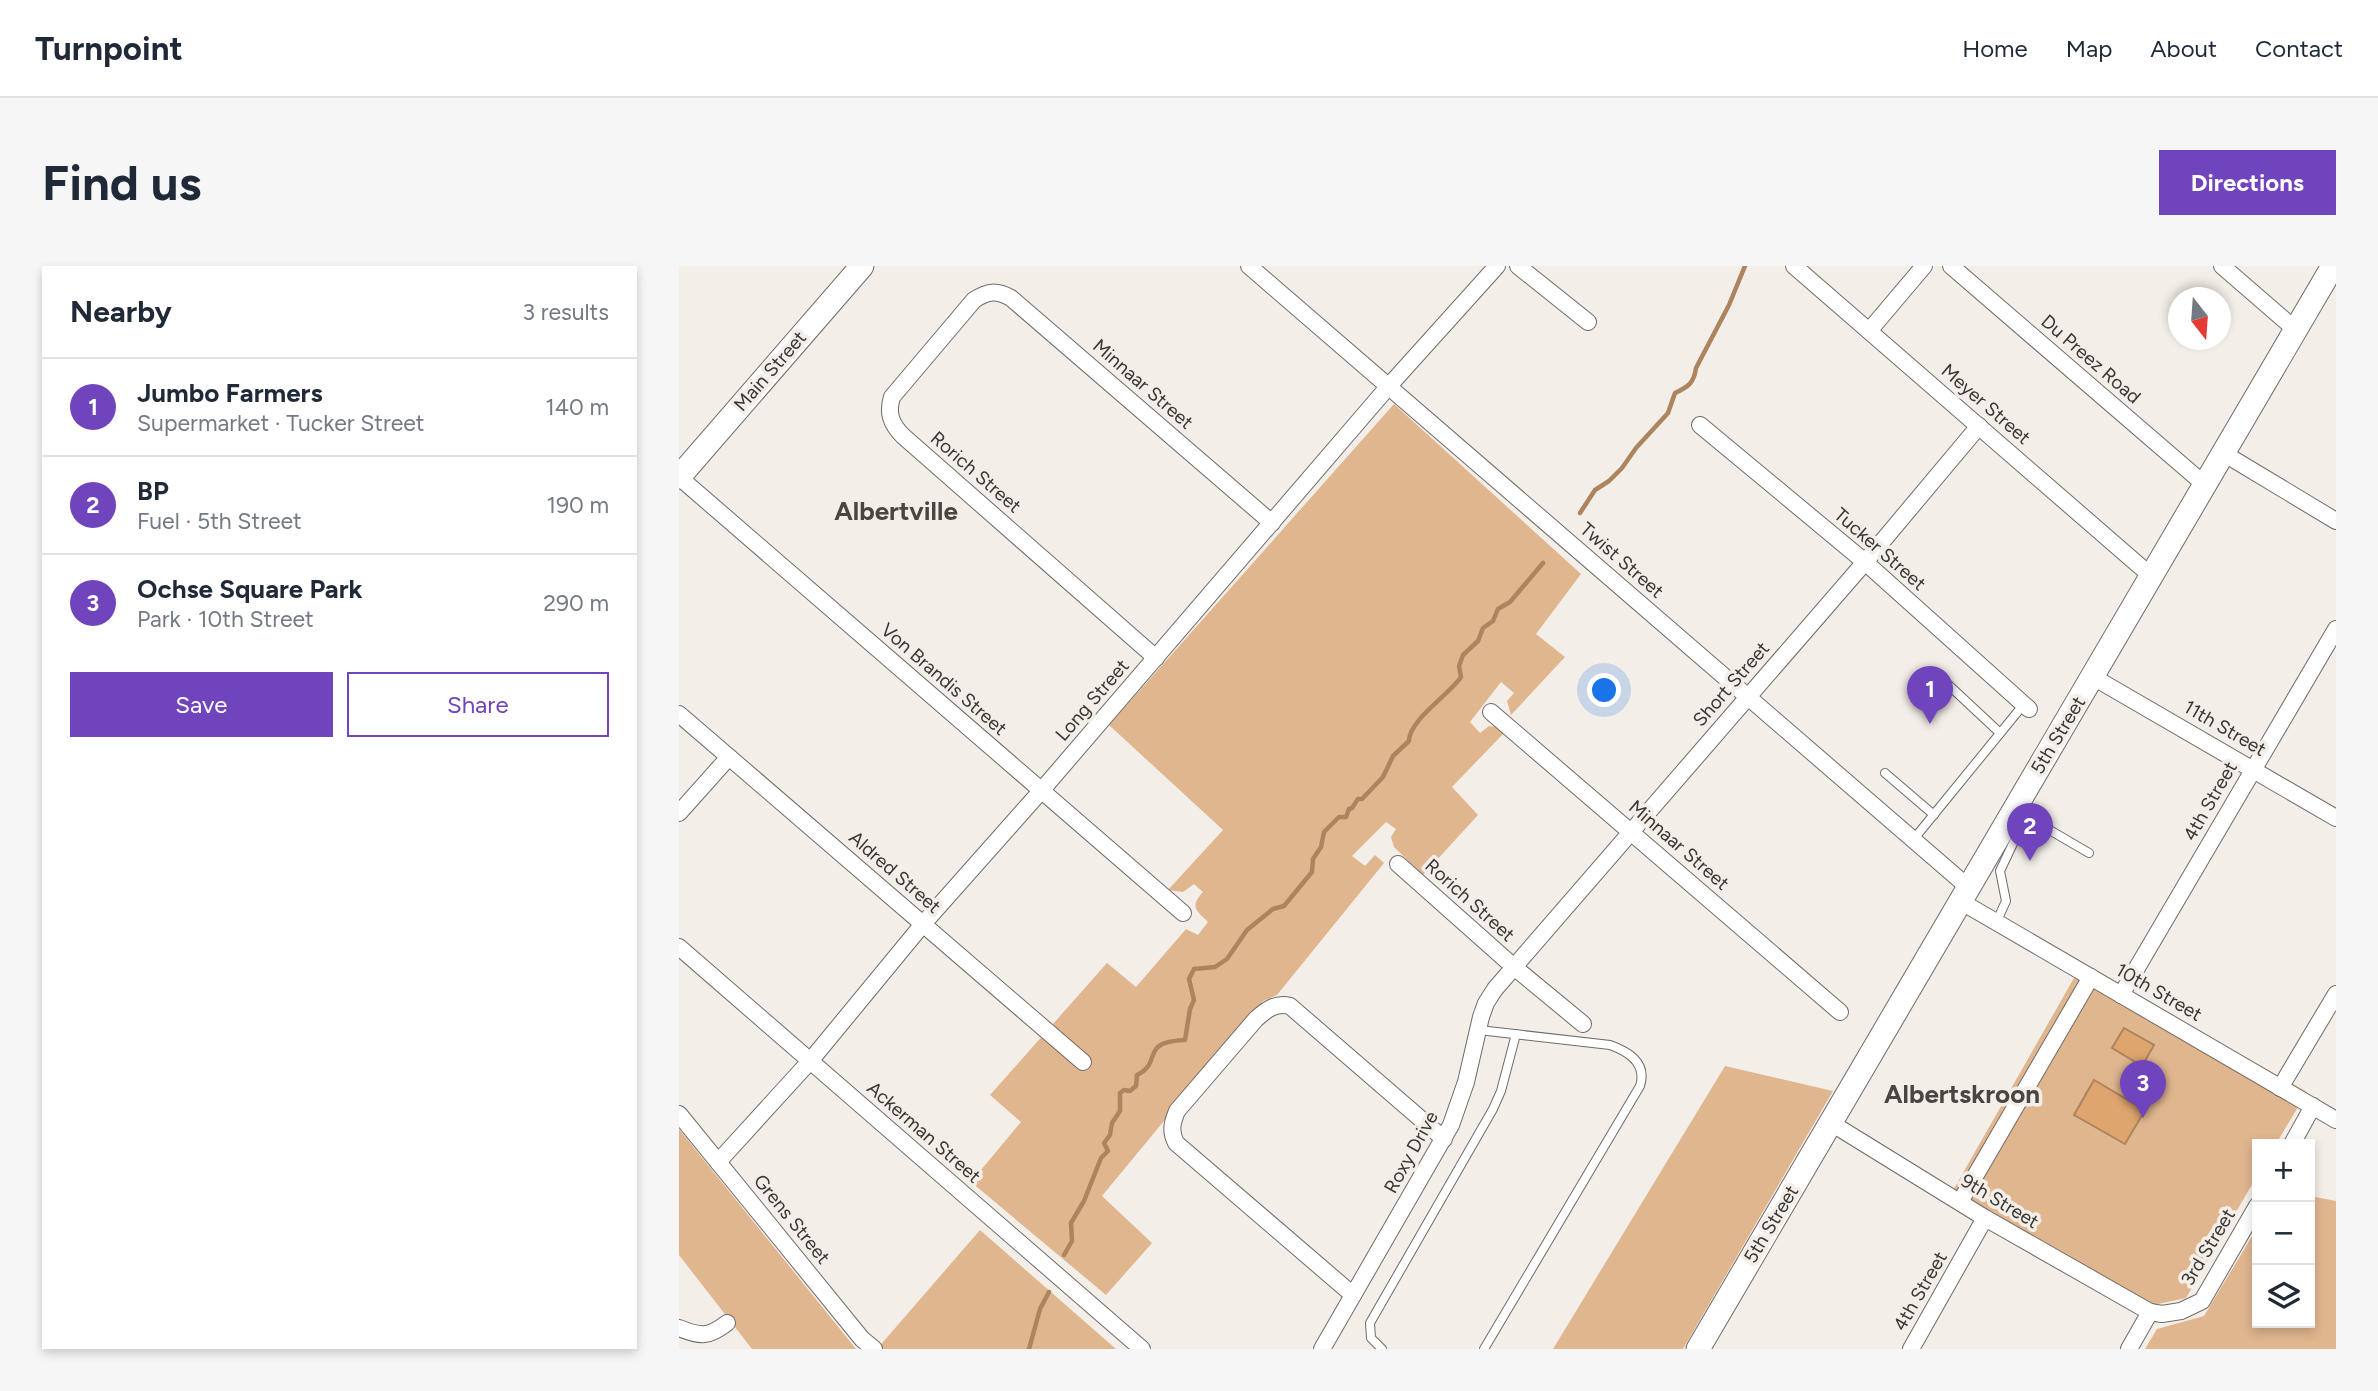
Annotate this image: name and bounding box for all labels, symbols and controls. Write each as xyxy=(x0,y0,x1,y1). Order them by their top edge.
text: Turnpoint xyxy=(35,29,183,68)
text: Home xyxy=(1962,34,2028,63)
text: Map xyxy=(2066,34,2112,63)
text: About xyxy=(2150,34,2217,63)
text: Contact xyxy=(2255,34,2343,63)
button: Directions xyxy=(2159,150,2336,215)
text: Find us xyxy=(42,153,201,212)
north arrow xyxy=(2168,287,2231,350)
text: Nearby xyxy=(70,293,172,330)
text: 3 results xyxy=(522,298,609,326)
street label: Du Preez Road xyxy=(2037,310,2145,408)
street label: Main Street xyxy=(729,326,811,416)
street label: Minnaar Street xyxy=(1088,334,1198,434)
street label: Meyer Street xyxy=(1937,359,2035,449)
text: Jumbo Farmers xyxy=(137,377,323,409)
text: 1 xyxy=(88,393,98,421)
text: 140 m xyxy=(545,393,609,421)
text: Supermarket · Tucker Street xyxy=(137,409,425,437)
street label: Rorich Street xyxy=(926,426,1026,518)
text: BP xyxy=(137,475,169,507)
text: 2 xyxy=(86,491,100,519)
text: 190 m xyxy=(546,491,609,519)
district label: Albertville xyxy=(834,495,958,527)
street label: Tucker Street xyxy=(1829,503,1931,595)
text: Fuel · 5th Street xyxy=(137,507,302,535)
street label: Twist Street xyxy=(1575,517,1669,603)
text: Ochse Square Park xyxy=(137,573,363,605)
text: 3 xyxy=(87,589,99,617)
text: 290 m xyxy=(543,589,609,617)
text: Park · 10th Street xyxy=(137,605,314,633)
street label: Von Brandis Street xyxy=(876,618,1012,740)
street label: Short Street xyxy=(1688,637,1774,731)
street label: Long Street xyxy=(1050,655,1134,745)
pin: 1 xyxy=(1907,666,1953,724)
button: Save xyxy=(70,672,333,737)
button: Share xyxy=(347,672,609,737)
your location xyxy=(1587,673,1621,707)
street label: 5th Street xyxy=(2026,692,2090,778)
street label: 11th Street xyxy=(2180,695,2270,761)
street label: 4th Street xyxy=(2178,757,2242,845)
street label: Minnaar Street xyxy=(1624,795,1734,895)
pin: 2 xyxy=(2007,803,2053,861)
street label: Aldred Street xyxy=(844,826,946,918)
street label: Rorich Street xyxy=(1420,854,1520,946)
street label: 10th Street xyxy=(2112,958,2206,1026)
pin: 3 xyxy=(2120,1060,2166,1118)
street label: Ackerman Street xyxy=(862,1076,986,1188)
district label: Albertskroon xyxy=(1884,1078,2040,1110)
street label: Roxy Drive xyxy=(1379,1107,1443,1197)
map controls xyxy=(2252,1139,2315,1328)
button: + xyxy=(2252,1139,2315,1202)
street label: 9th Street xyxy=(1957,1169,2043,1233)
street label: Grens Street xyxy=(749,1170,835,1268)
street label: 5th Street xyxy=(1739,1181,1803,1267)
button: − xyxy=(2252,1202,2315,1265)
street label: 3rd Street xyxy=(2176,1204,2240,1290)
street label: 4th Street xyxy=(1888,1247,1952,1335)
button: layers xyxy=(2252,1265,2315,1328)

